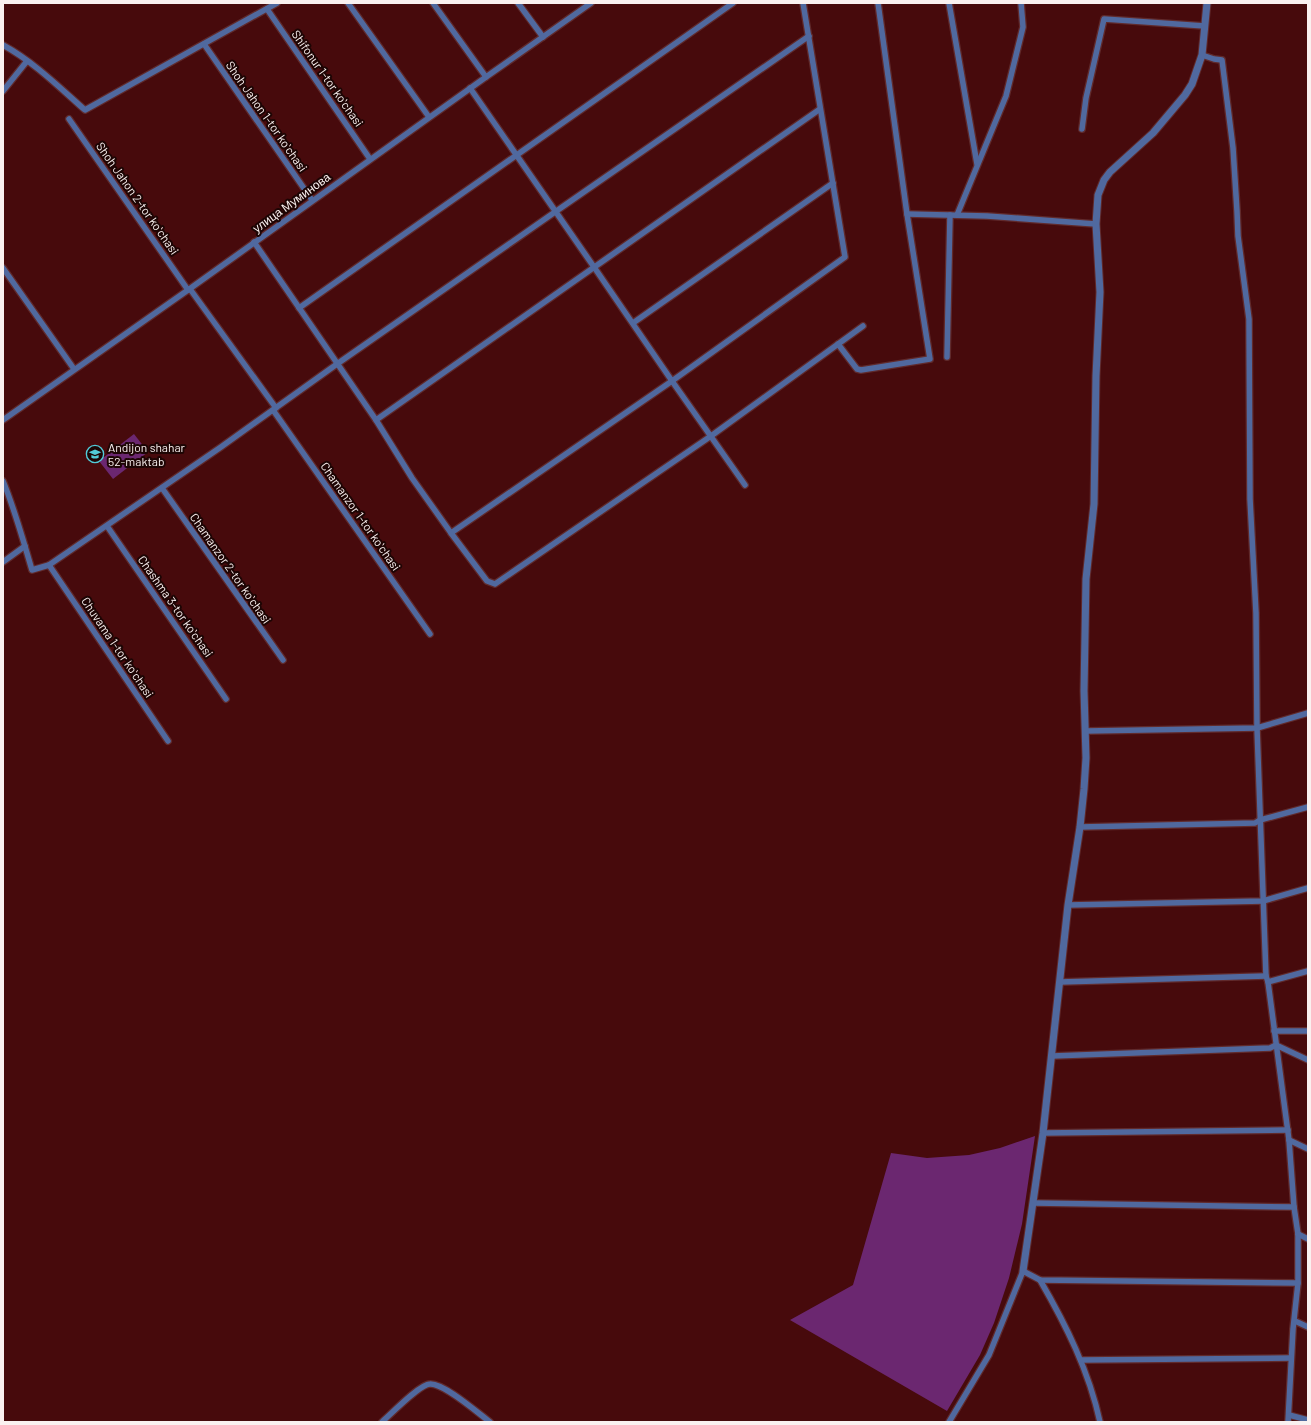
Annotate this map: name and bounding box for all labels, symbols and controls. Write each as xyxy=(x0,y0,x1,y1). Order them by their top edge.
street label: Shifonur 1-tor koʻchasi xyxy=(289,27,367,129)
street label: Shoh Jahon 1-tor koʻchasi xyxy=(223,58,311,174)
street label: Shoh Jahon 2-tor koʻchasi xyxy=(94,139,182,257)
street label: улица Муминова xyxy=(249,169,333,236)
place label: Andijon shahar 52-maktab xyxy=(108,440,186,468)
school or university icon: Andijon shahar 52-maktab xyxy=(85,444,105,464)
street label: Chamanzor 1-tor koʻchasi xyxy=(318,459,404,573)
street label: Chamanzor 2-tor koʻchasi xyxy=(188,510,274,626)
street label: Chashma 3-tor koʻchasi xyxy=(136,553,216,659)
street label: Chuvama 1-tor koʻchasi xyxy=(79,594,157,700)

